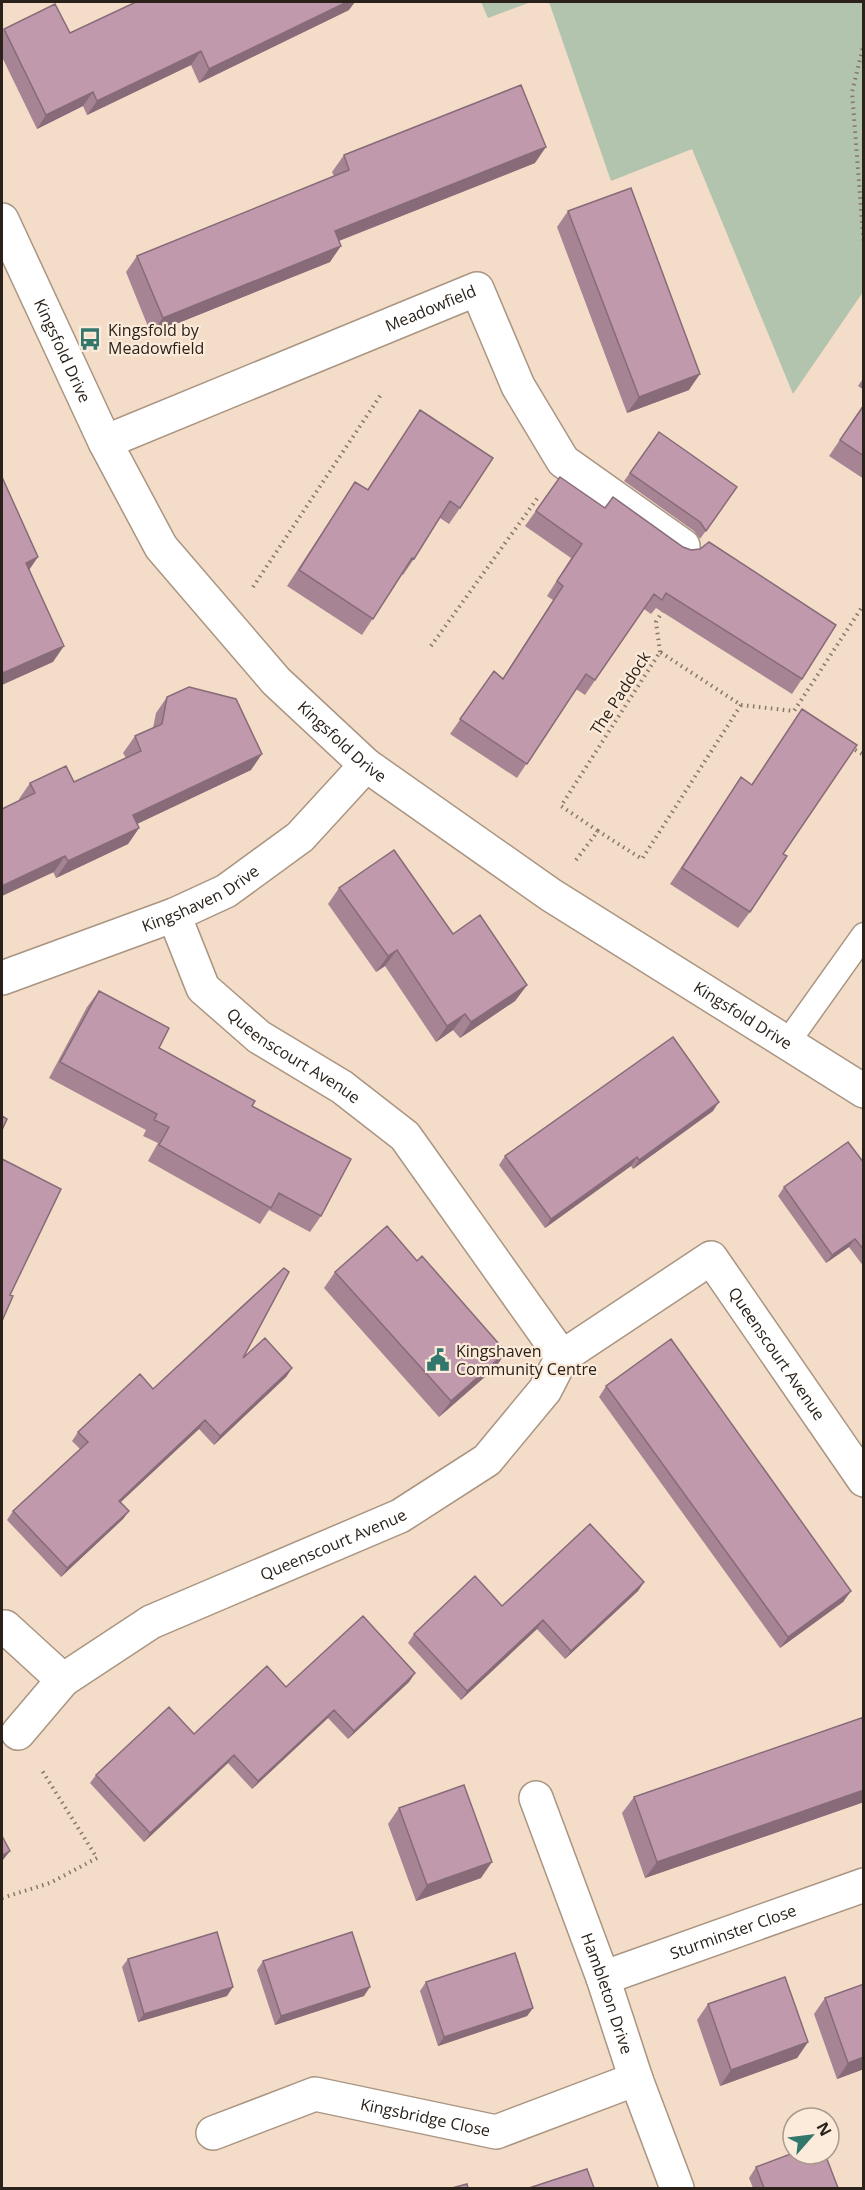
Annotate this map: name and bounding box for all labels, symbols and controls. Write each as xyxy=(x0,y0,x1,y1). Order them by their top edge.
street label: Meadowfield xyxy=(382,280,479,337)
street label: Kingsfold Drive xyxy=(29,295,96,406)
place label: Kingsfold by Meadowfield xyxy=(108,319,204,359)
bus stop icon: Kingsfold by Meadowfield xyxy=(77,326,103,352)
street label: The Paddock xyxy=(585,646,656,739)
street label: Kingsfold Drive xyxy=(293,696,391,787)
street label: Kingshaven Drive xyxy=(139,860,263,937)
street label: Kingsfold Drive xyxy=(690,976,796,1054)
street label: Queenscourt Avenue xyxy=(222,1003,365,1108)
street label: Queenscourt Avenue xyxy=(723,1283,830,1424)
place label: Kingshaven Community Centre xyxy=(456,1340,597,1380)
public building icon: Kingshaven Community Centre xyxy=(425,1347,451,1373)
street label: Queenscourt Avenue xyxy=(257,1504,411,1585)
street label: Sturminster Close xyxy=(667,1899,799,1964)
street label: Hambleton Drive xyxy=(576,1930,638,2057)
street label: Kingsbridge Close xyxy=(358,2093,492,2142)
north arrow xyxy=(781,2106,841,2166)
text: N xyxy=(811,2118,837,2140)

